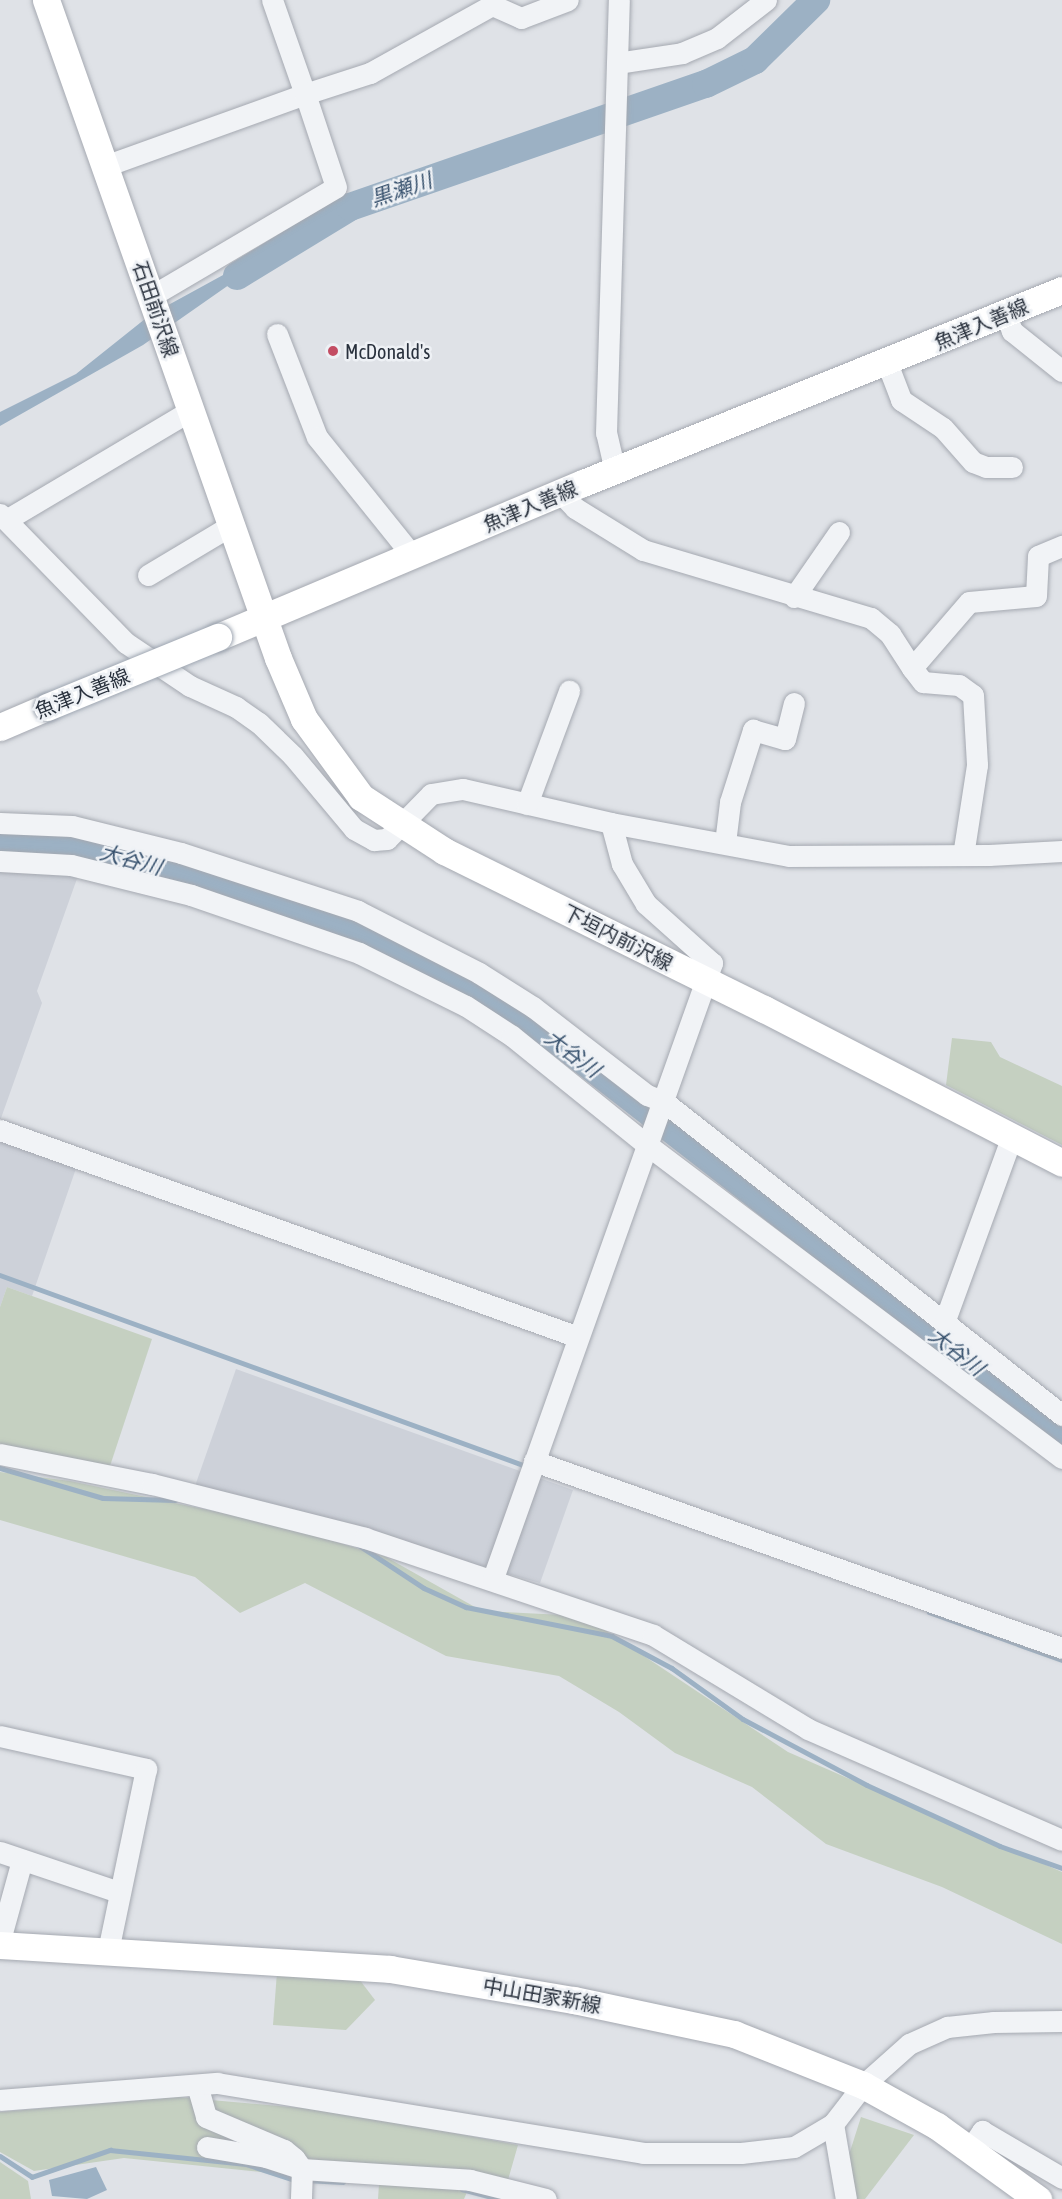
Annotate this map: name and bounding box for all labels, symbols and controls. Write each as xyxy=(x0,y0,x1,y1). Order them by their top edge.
water label: 黒瀬川 xyxy=(367,167,435,211)
street label: 石田前沢線 xyxy=(128,258,184,360)
street label: 魚津入善線 xyxy=(930,293,1032,355)
place label: McDonald's xyxy=(345,339,430,363)
marker: McDonald's xyxy=(326,344,340,358)
street label: 魚津入善線 xyxy=(479,475,581,537)
street label: 魚津入善線 xyxy=(31,663,133,723)
water label: 大谷川 xyxy=(97,839,165,879)
street label: 下垣内前沢線 xyxy=(559,899,677,975)
water label: 大谷川 xyxy=(540,1024,606,1082)
water label: 大谷川 xyxy=(924,1322,990,1380)
street label: 中山田家新線 xyxy=(481,1973,603,2017)

